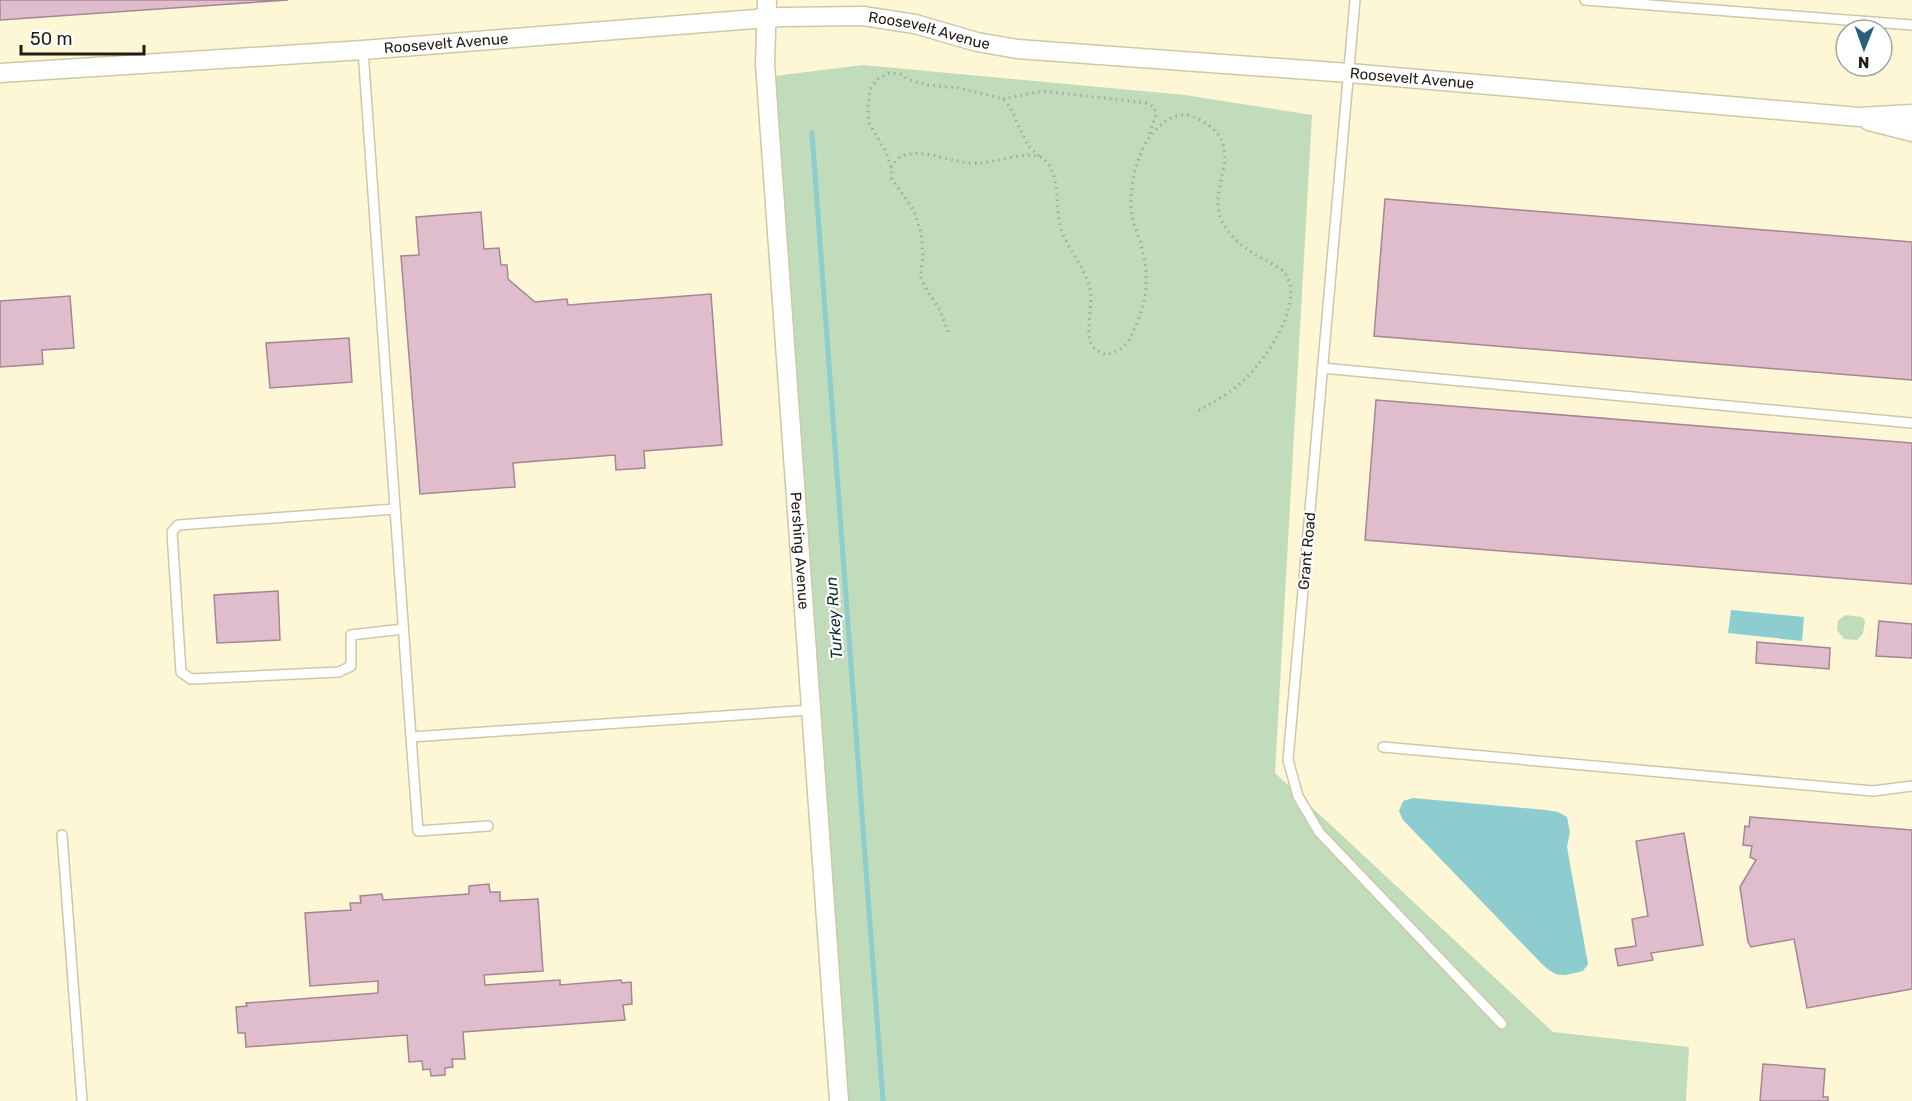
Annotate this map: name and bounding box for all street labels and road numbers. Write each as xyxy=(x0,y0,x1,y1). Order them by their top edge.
street label: Roosevelt Avenue xyxy=(867,8,991,53)
street label: Roosevelt Avenue xyxy=(383,30,509,57)
street label: Roosevelt Avenue xyxy=(1349,64,1475,93)
street label: Pershing Avenue xyxy=(787,491,813,610)
street label: Grant Road xyxy=(1295,511,1319,591)

